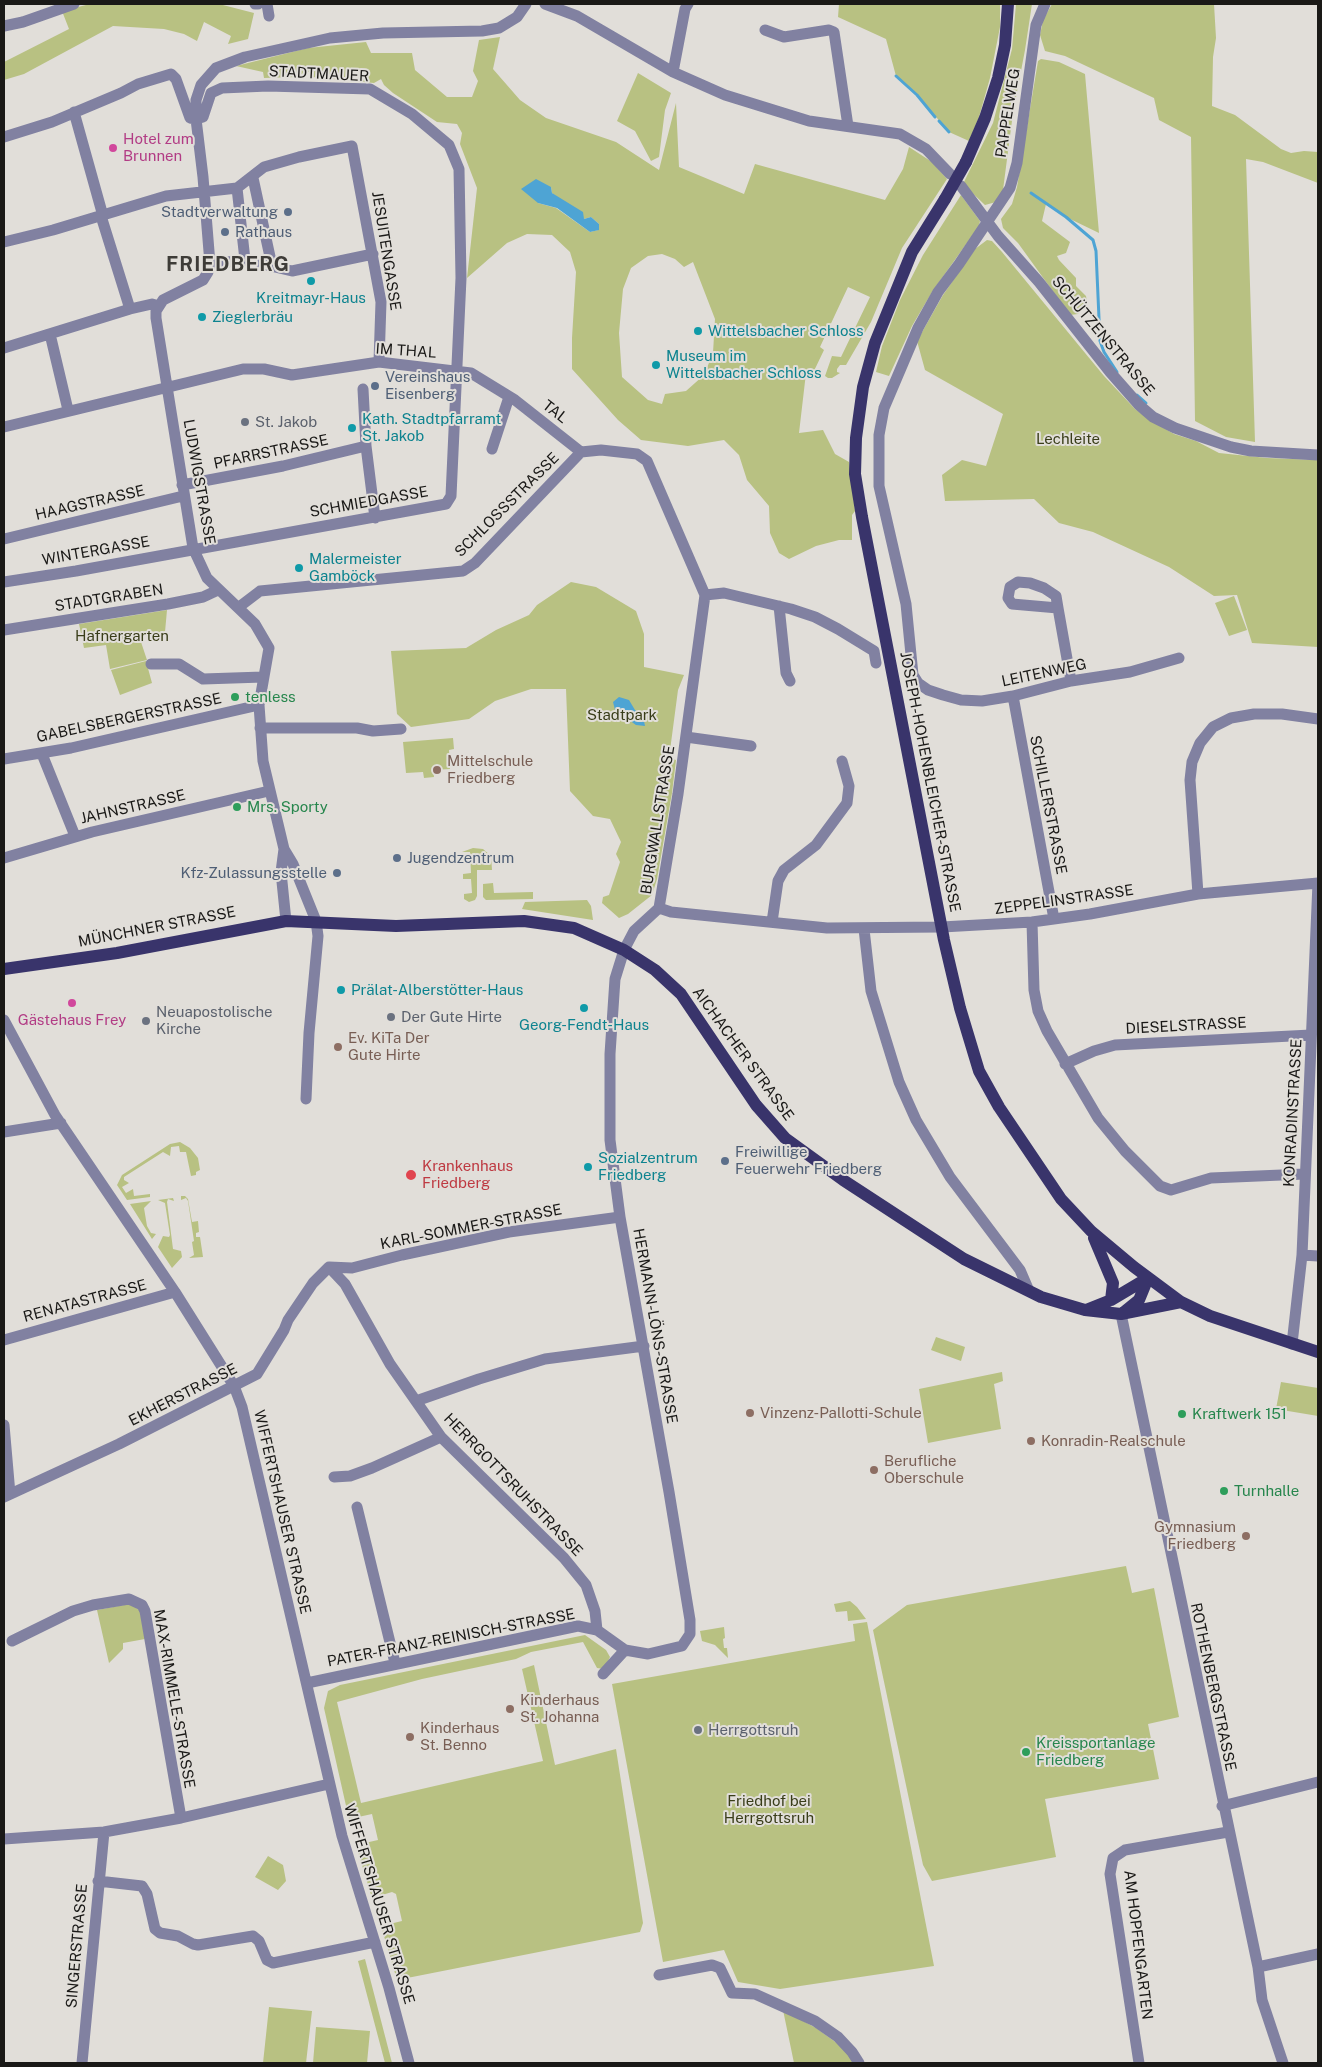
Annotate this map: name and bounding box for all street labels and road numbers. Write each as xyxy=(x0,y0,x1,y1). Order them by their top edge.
street label: STADTMAUER xyxy=(268,62,370,86)
street label: PAPPELWEG xyxy=(992,67,1024,159)
street label: JESUITENGASSE xyxy=(368,190,404,312)
street label: SCHÜTZENSTRASSE xyxy=(1048,273,1158,399)
street label: IM THAL xyxy=(375,340,437,362)
street label: TAL xyxy=(539,397,571,427)
street label: LUDWIGSTRASSE xyxy=(179,418,219,546)
street label: PFARRSTRASSE xyxy=(212,431,330,473)
street label: SCHLOSSSTRASSE xyxy=(451,449,563,561)
street label: HAAGSTRASSE xyxy=(33,482,147,524)
street label: SCHMIEDGASSE xyxy=(308,483,430,521)
street label: WINTERGASSE xyxy=(41,533,151,569)
street label: STADTGRABEN xyxy=(53,581,165,615)
street label: JOSEPH-HOHENBLEICHER-STRASSE xyxy=(896,650,964,914)
street label: LEITENWEG xyxy=(1000,655,1088,691)
street label: GABELSBERGERSTRASSE xyxy=(35,690,223,746)
street label: SCHILLERSTRASSE xyxy=(1026,734,1070,876)
street label: BURGWALLSTRASSE xyxy=(637,744,679,896)
street label: JAHNSTRASSE xyxy=(79,786,187,828)
street label: ZEPPELINSTRASSE xyxy=(993,881,1135,919)
street label: MÜNCHNER STRASSE xyxy=(77,903,237,951)
street label: AICHACHER STRASSE xyxy=(689,984,797,1124)
street label: DIESELSTRASSE xyxy=(1125,1014,1247,1038)
street label: KONRADINSTRASSE xyxy=(1280,1039,1306,1187)
street label: KARL-SOMMER-STRASSE xyxy=(379,1201,563,1253)
street label: HERMANN-LÖNS-STRASSE xyxy=(629,1227,681,1425)
street label: RENATASTRASSE xyxy=(21,1276,149,1326)
street label: EKHERSTRASSE xyxy=(126,1360,240,1430)
street label: WIFFERTSHAUSER STRASSE xyxy=(250,1408,314,1616)
street label: HERRGOTTSRUHSTRASSE xyxy=(440,1410,586,1560)
street label: ROTHENBERGSTRASSE xyxy=(1186,1601,1240,1773)
street label: PATER-FRANZ-REINISCH-STRASSE xyxy=(326,1605,576,1671)
street label: MAX-RIMMELE-STRASSE xyxy=(149,1608,199,1790)
street label: WIFFERTSHAUSER STRASSE xyxy=(340,1802,418,2006)
street label: AM HOPFENGARTEN xyxy=(1120,1869,1156,2021)
street label: SINGERSTRASSE xyxy=(63,1883,91,2009)

